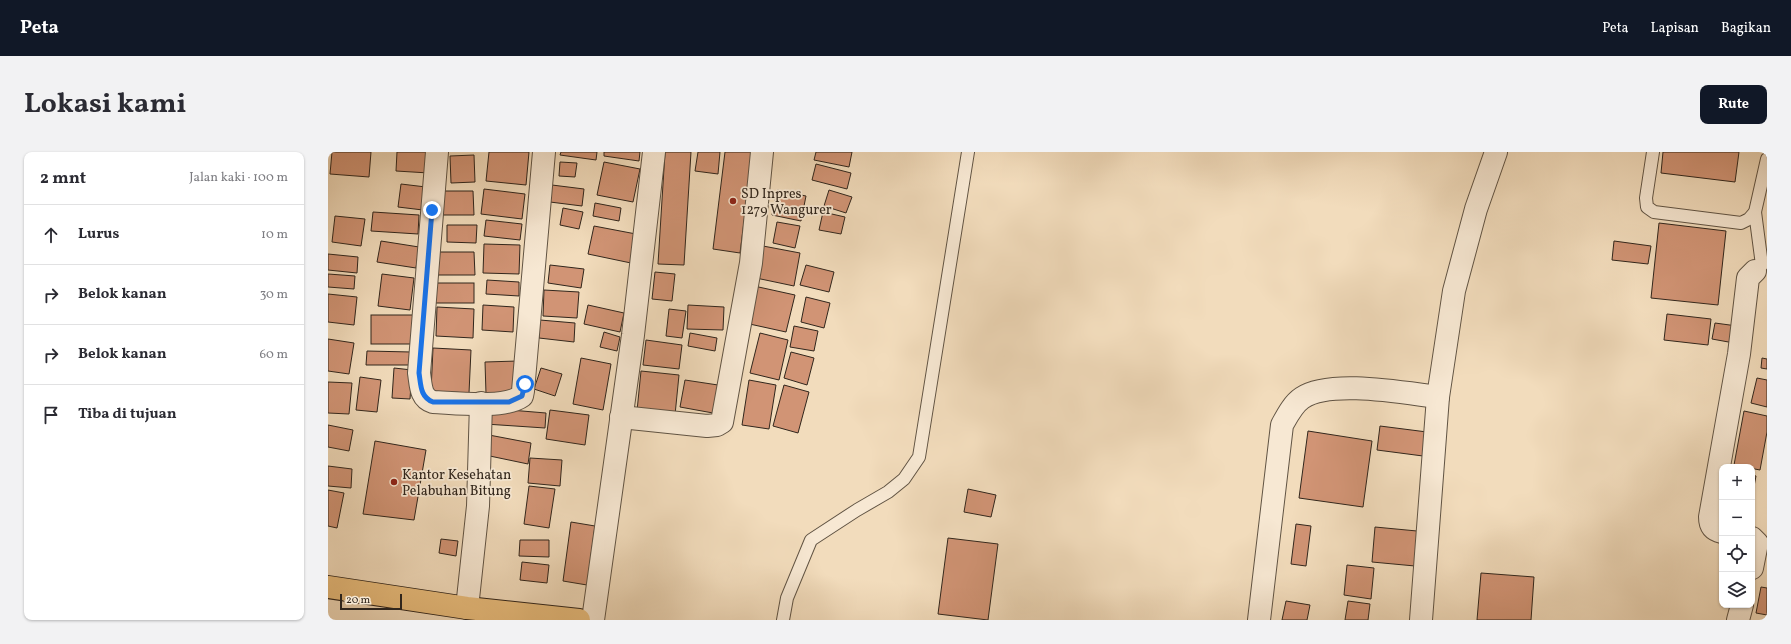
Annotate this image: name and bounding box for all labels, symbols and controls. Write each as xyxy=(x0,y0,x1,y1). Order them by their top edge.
text: Peta xyxy=(20,15,59,41)
text: Peta xyxy=(1602,19,1629,38)
text: Lapisan xyxy=(1651,19,1699,38)
text: Bagikan xyxy=(1721,19,1771,38)
text: Lokasi kami xyxy=(24,85,186,124)
button: Rute xyxy=(1700,85,1767,124)
text: 2 mnt xyxy=(40,167,86,190)
text: Jalan kaki · 100 m xyxy=(189,169,288,187)
place label: SD Inpres 1279 Wangurer xyxy=(741,185,832,220)
marker: SD Inpres 1279 Wangurer xyxy=(728,196,738,206)
route end xyxy=(423,201,441,219)
icon: ahead xyxy=(40,224,62,246)
text: Lurus xyxy=(78,224,119,245)
text: 10 m xyxy=(261,226,288,244)
icon: right xyxy=(40,284,62,306)
text: Belok kanan xyxy=(78,284,167,305)
text: 30 m xyxy=(260,286,288,304)
icon: right xyxy=(40,344,62,366)
text: Belok kanan xyxy=(78,344,167,365)
text: 60 m xyxy=(260,346,288,364)
route start xyxy=(516,375,534,393)
icon: arrive xyxy=(40,404,62,426)
text: Tiba di tujuan xyxy=(78,404,177,425)
map controls xyxy=(1719,464,1755,608)
button: + xyxy=(1719,464,1755,500)
place label: Kantor Kesehatan Pelabuhan Bitung xyxy=(402,466,511,501)
marker: Kantor Kesehatan Pelabuhan Bitung xyxy=(389,477,399,487)
button: − xyxy=(1719,500,1755,536)
button: locate xyxy=(1719,536,1755,572)
button: layers xyxy=(1719,572,1755,608)
scale bar xyxy=(340,592,402,611)
text: 20 m xyxy=(346,593,370,608)

